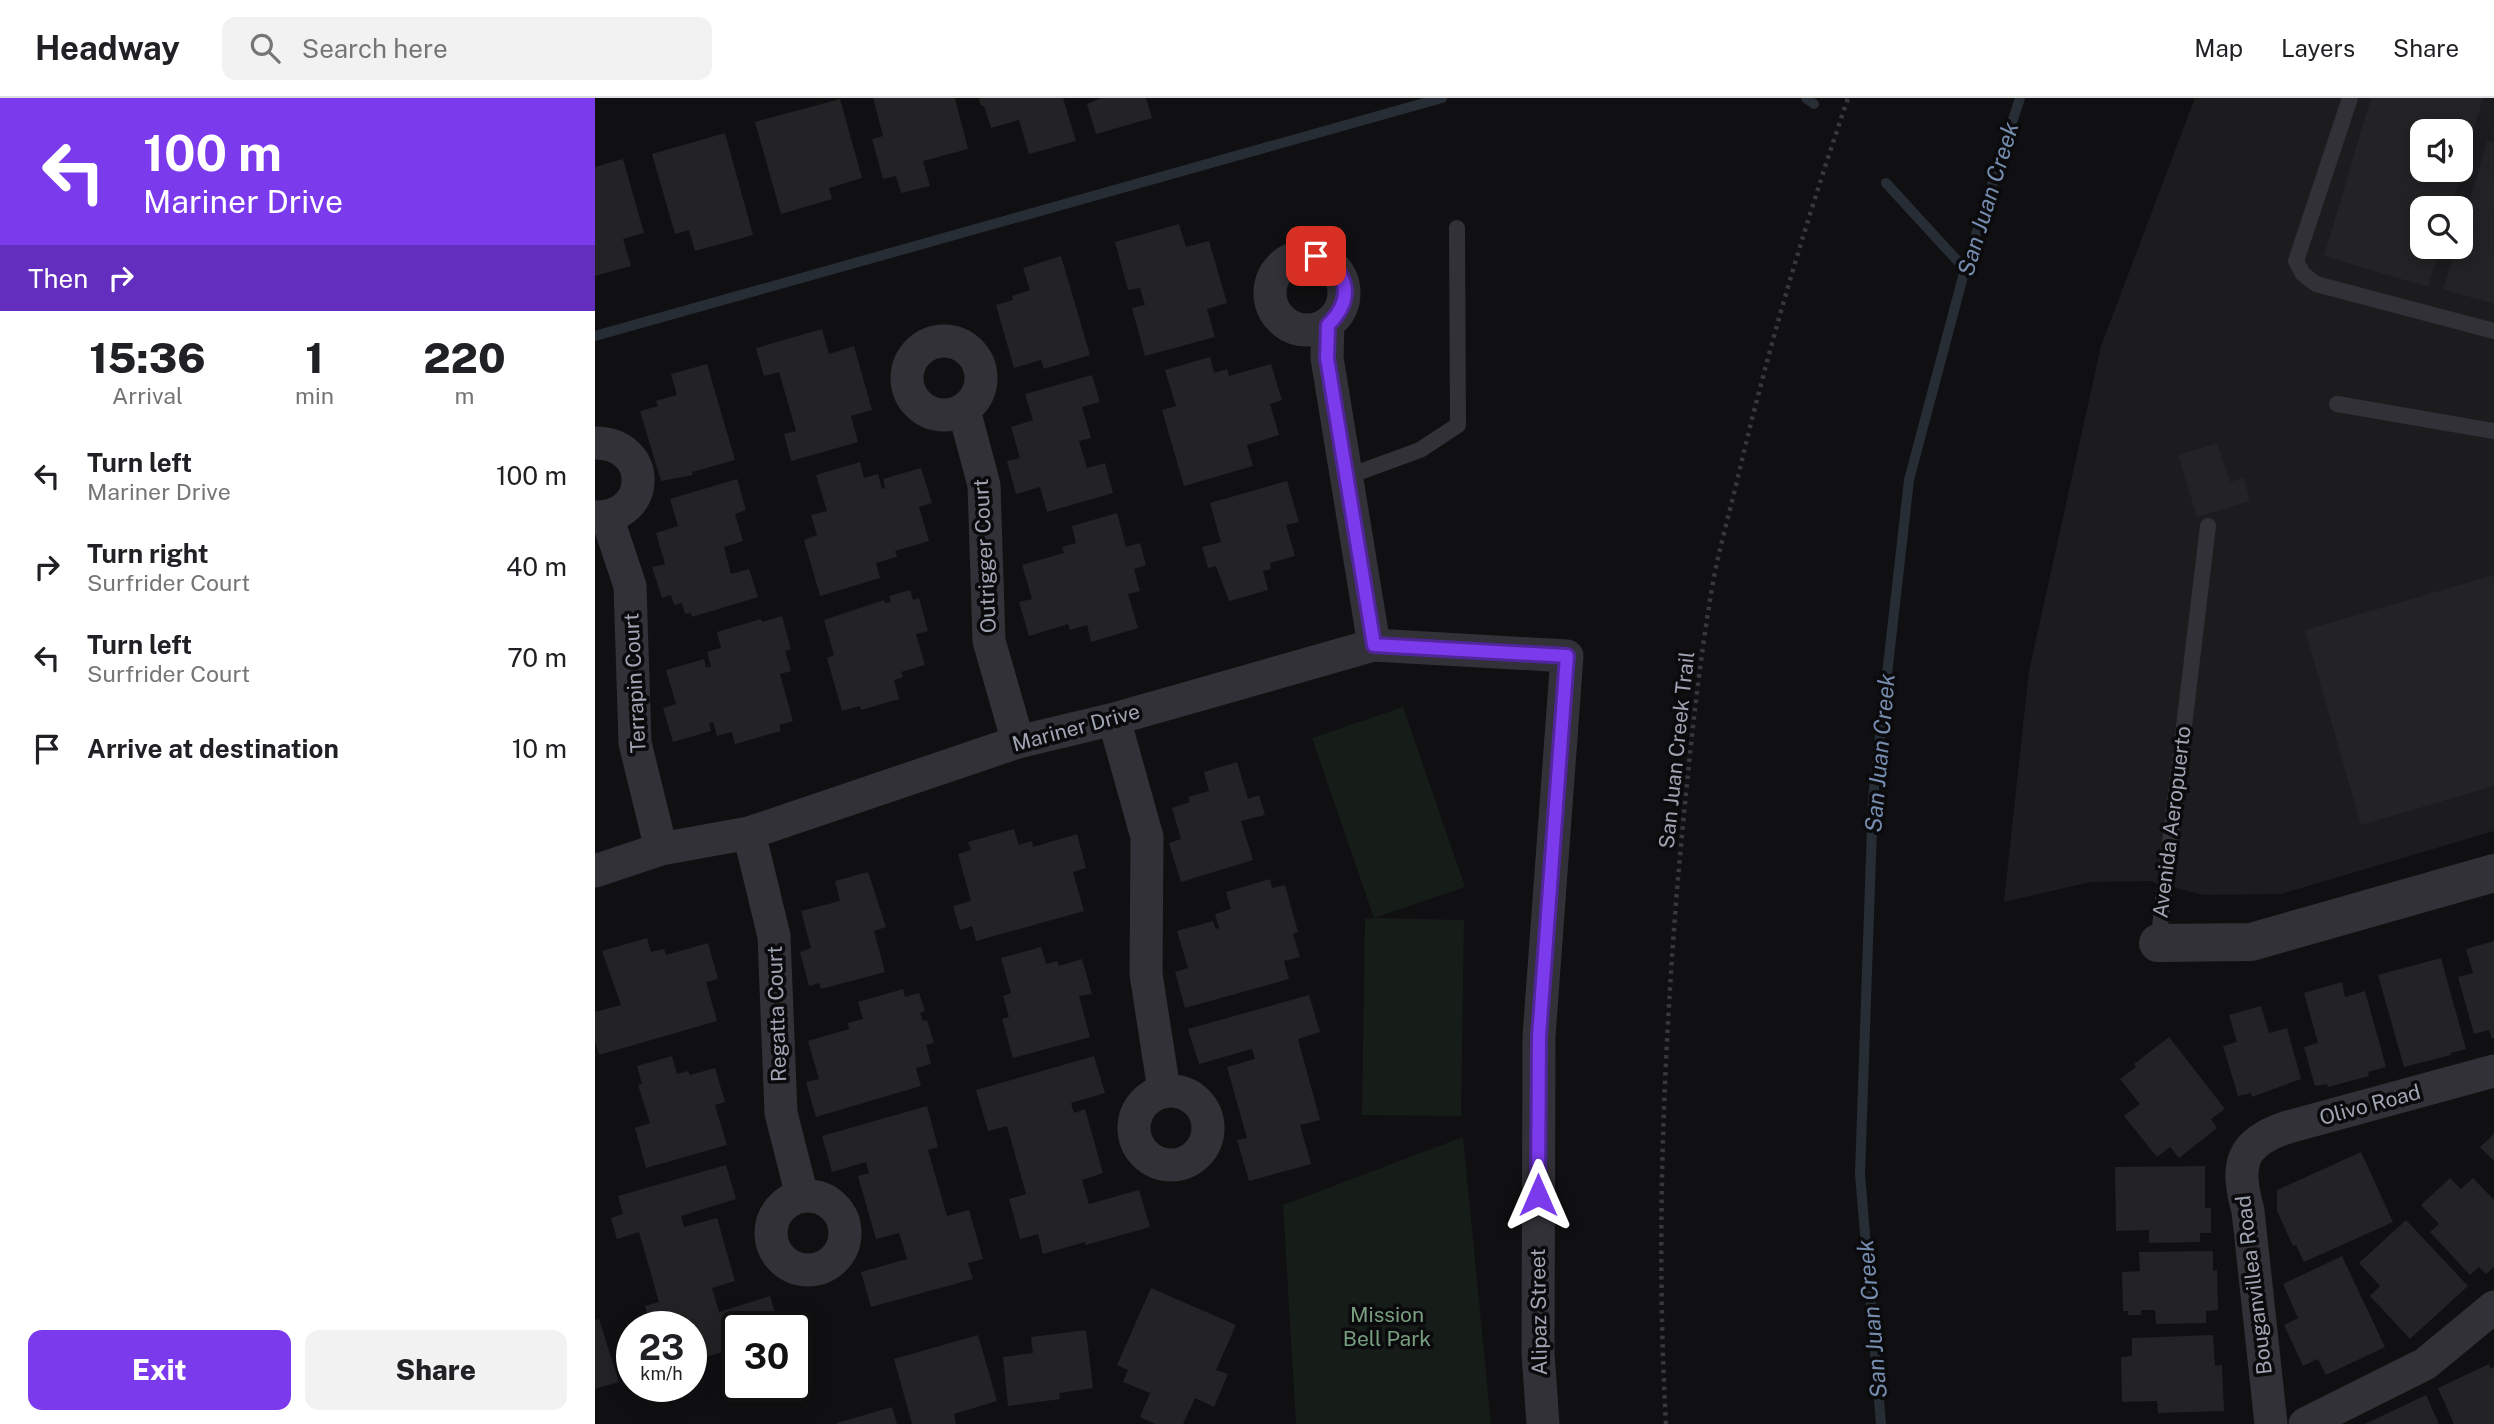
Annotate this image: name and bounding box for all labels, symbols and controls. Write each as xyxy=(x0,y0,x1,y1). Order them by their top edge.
search box xyxy=(222,17,712,80)
text: Headway xyxy=(35,29,180,67)
icon: search xyxy=(246,29,284,67)
text: Search here xyxy=(302,33,448,64)
text: Map xyxy=(2194,34,2243,62)
text: Layers xyxy=(2281,34,2355,62)
text: Share xyxy=(2393,34,2459,62)
water label: San Juan Creek xyxy=(1951,118,2024,279)
map controls xyxy=(2410,119,2473,259)
button: sound xyxy=(2410,119,2473,182)
text: 100 m xyxy=(143,124,282,182)
icon: left xyxy=(28,126,119,217)
text: Mariner Drive xyxy=(143,183,343,220)
button: search xyxy=(2410,196,2473,259)
pin xyxy=(1286,226,1346,286)
icon: arrive xyxy=(1297,237,1335,275)
icon: right xyxy=(102,259,140,297)
text: Then xyxy=(28,263,88,294)
text: 15:36 xyxy=(89,333,206,382)
text: 1 xyxy=(305,333,324,382)
text: 220 xyxy=(423,333,506,382)
text: Arrival xyxy=(112,382,183,409)
text: min xyxy=(295,382,334,409)
text: m xyxy=(455,382,474,409)
text: Turn left xyxy=(87,447,192,478)
icon: left xyxy=(28,457,66,495)
text: 100 m xyxy=(496,460,567,491)
text: Mariner Drive xyxy=(87,478,231,505)
street label: Outrigger Court xyxy=(968,478,1001,634)
text: Turn right xyxy=(87,538,209,569)
icon: right xyxy=(28,548,66,586)
text: 40 m xyxy=(506,551,567,582)
text: Surfrider Court xyxy=(87,569,250,596)
street label: Terrapin Court xyxy=(618,612,651,754)
text: Turn left xyxy=(87,629,192,660)
icon: left xyxy=(28,639,66,677)
text: 70 m xyxy=(507,642,567,673)
street label: San Juan Creek Trail xyxy=(1654,650,1699,850)
text: Surfrider Court xyxy=(87,660,250,687)
water label: San Juan Creek xyxy=(1859,672,1900,833)
street label: Mariner Drive xyxy=(1009,698,1143,757)
street label: Avenida Aeropuerto xyxy=(2147,725,2196,919)
icon: arrive xyxy=(28,730,66,768)
text: Arrive at destination xyxy=(87,733,339,764)
text: 10 m xyxy=(512,733,567,764)
street label: Regatta Court xyxy=(762,946,791,1083)
street label: Olivo Road xyxy=(2317,1079,2423,1130)
position arrow xyxy=(1501,1158,1575,1232)
street label: Bouganvillea Road xyxy=(2230,1194,2277,1376)
water label: San Juan Creek xyxy=(1851,1238,1892,1400)
street label: Alipaz Street xyxy=(1525,1248,1552,1376)
park label: Mission Bell Park xyxy=(1343,1302,1431,1351)
speed limit sign: 30 xyxy=(721,1311,812,1402)
text: 23 xyxy=(639,1327,684,1368)
button: Exit xyxy=(28,1330,291,1410)
button: Share xyxy=(305,1330,567,1410)
text: km/h xyxy=(640,1363,683,1384)

